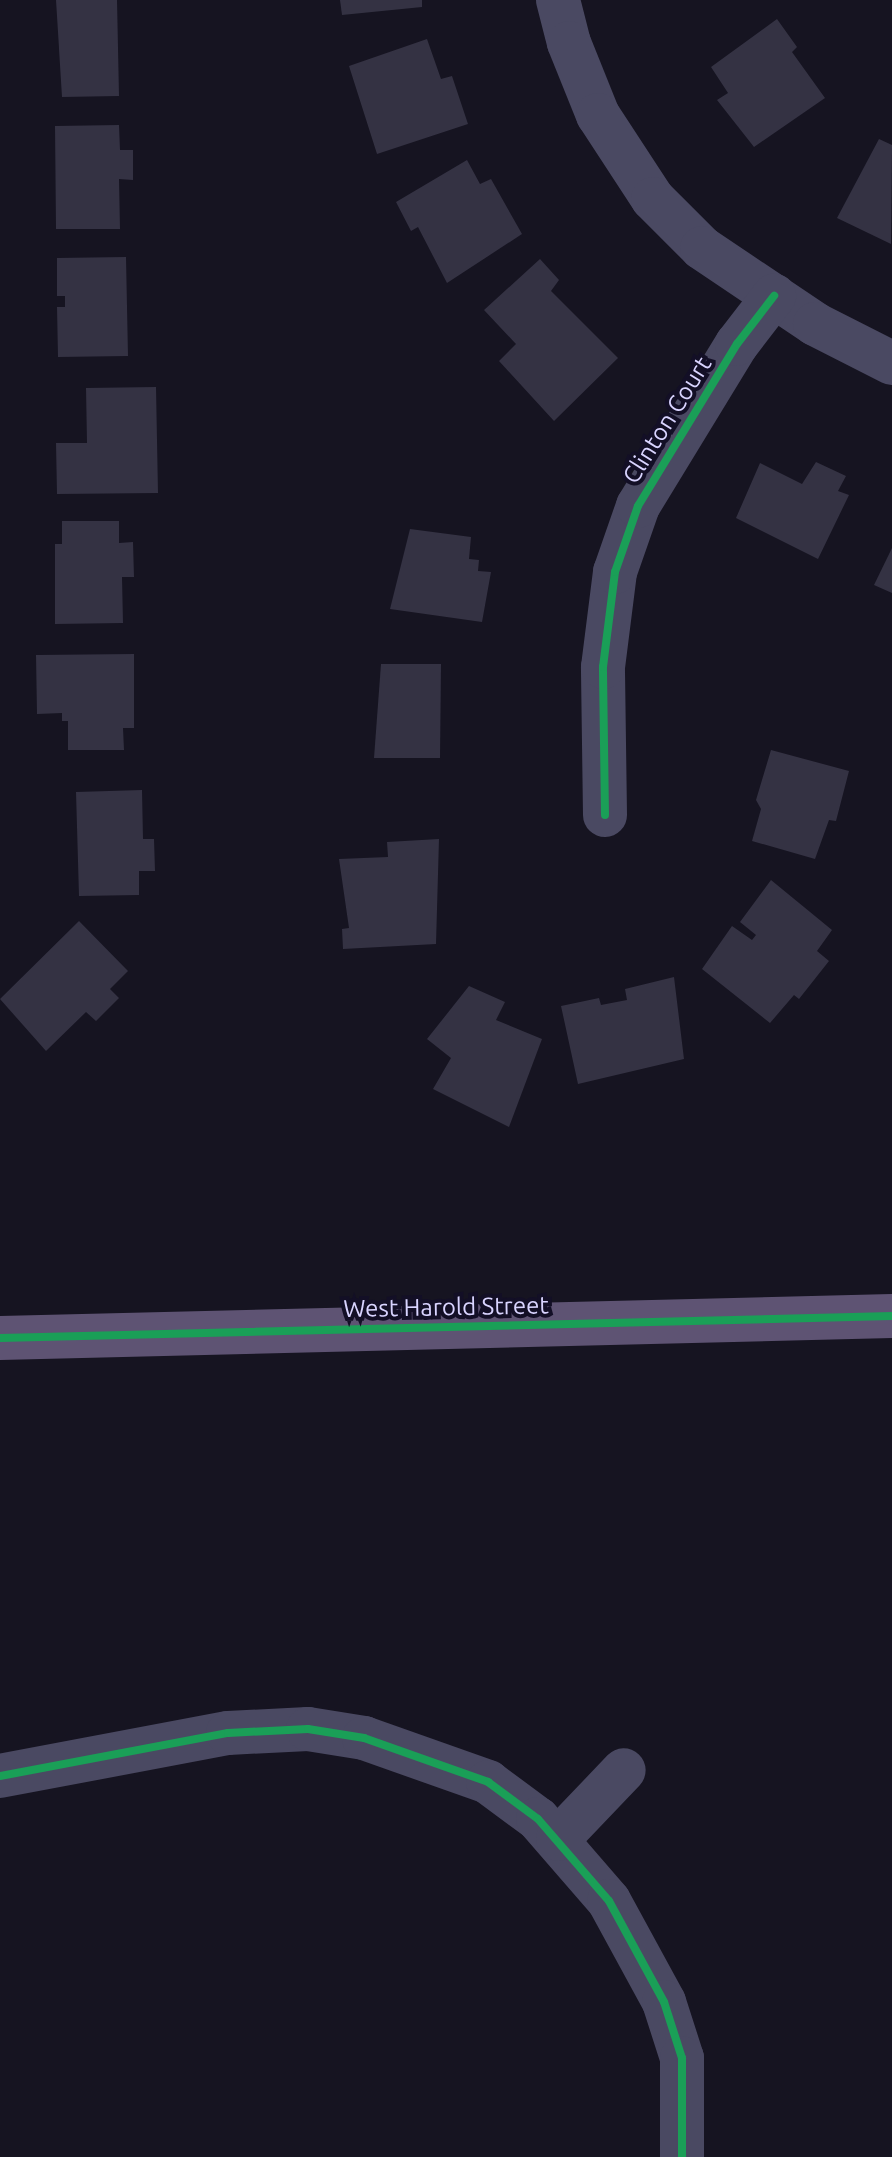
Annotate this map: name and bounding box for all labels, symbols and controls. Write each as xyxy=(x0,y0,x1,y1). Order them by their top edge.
street label: Clinton Court xyxy=(617,351,717,489)
street label: West Harold Street xyxy=(343,1291,549,1323)

